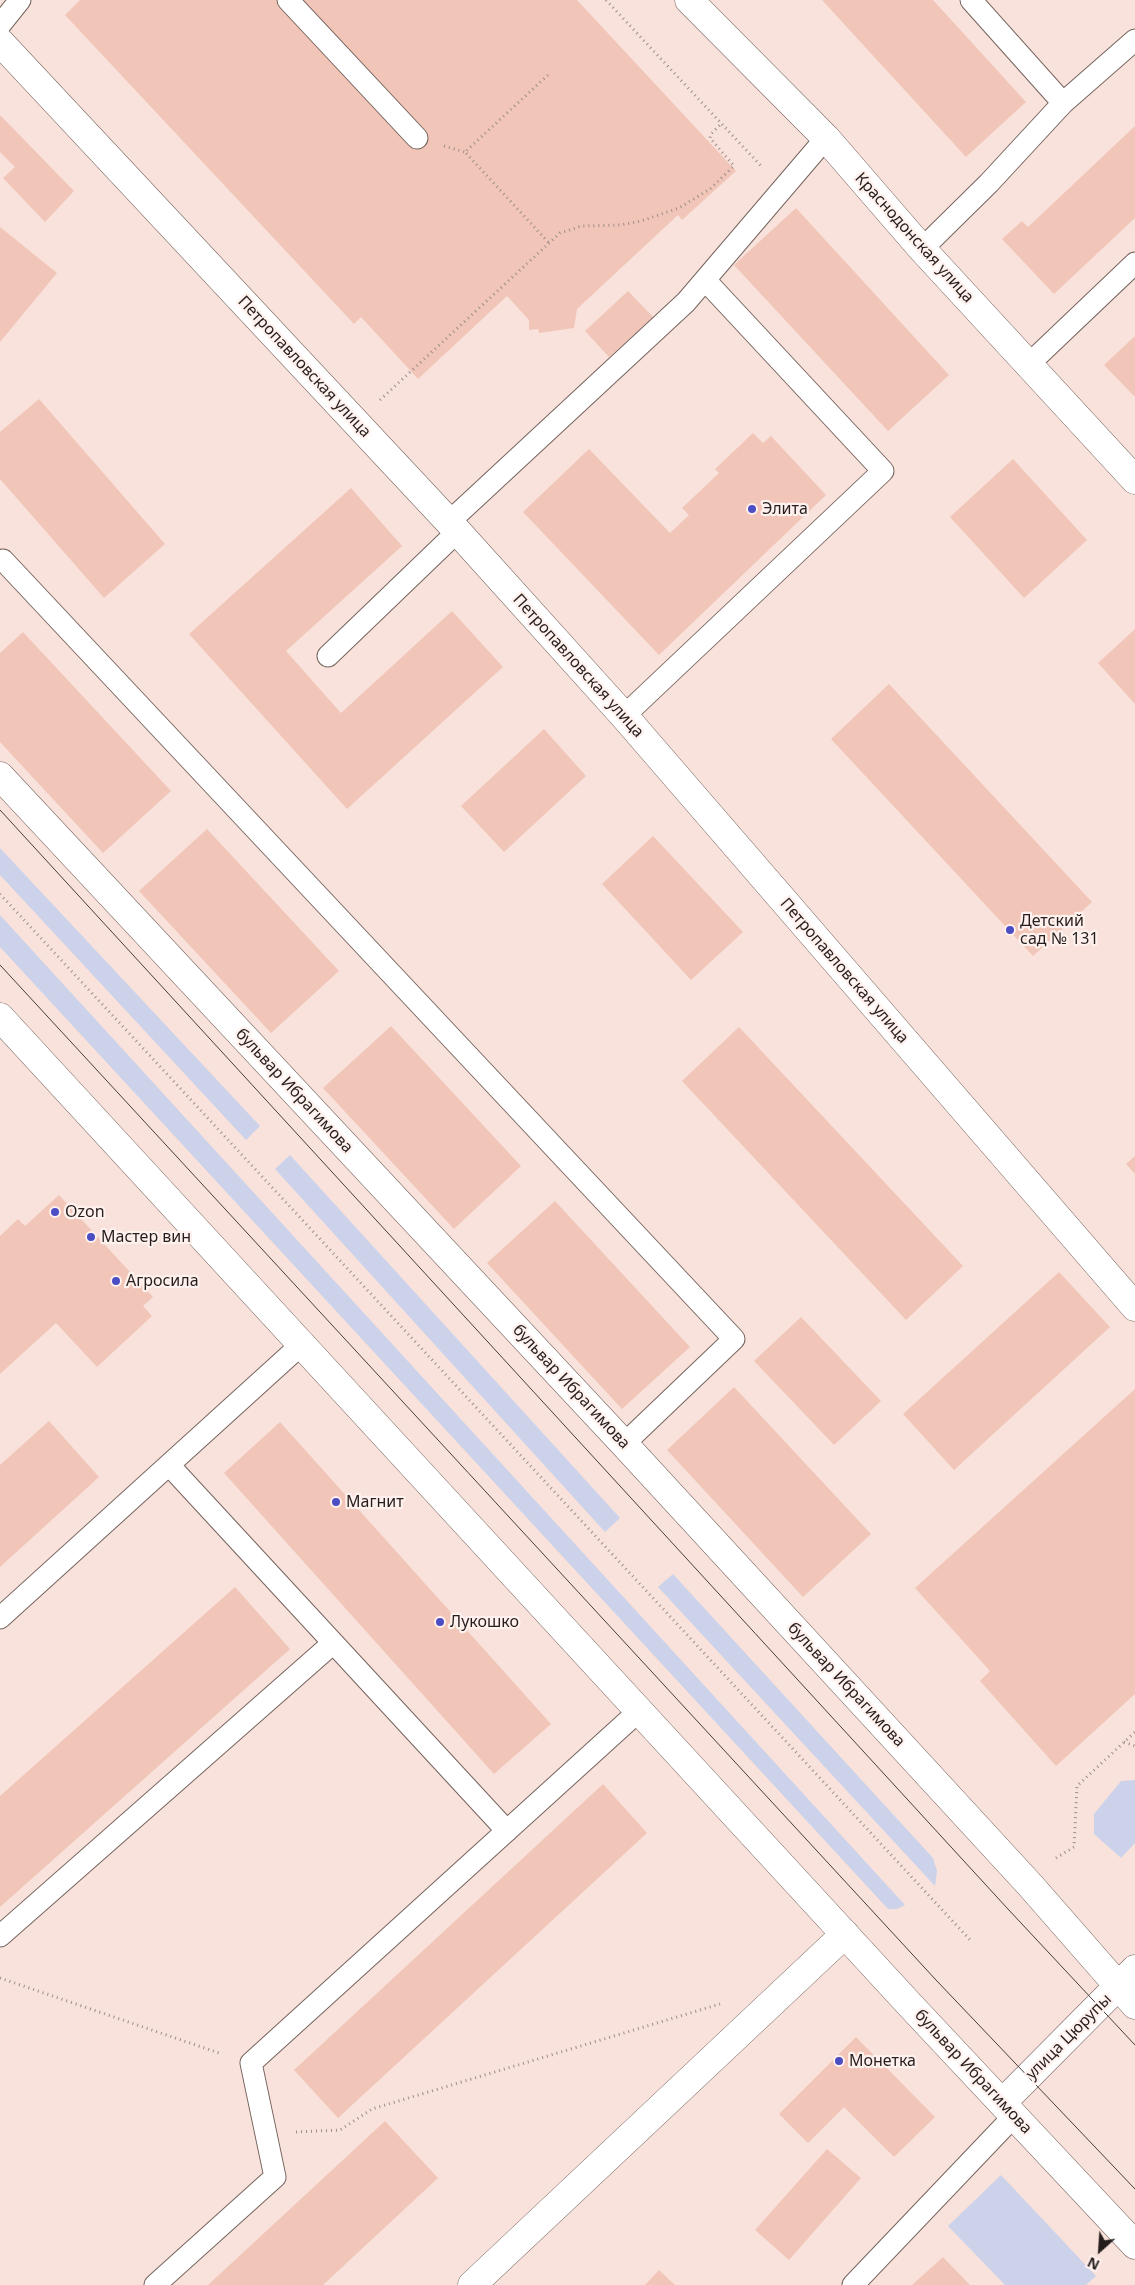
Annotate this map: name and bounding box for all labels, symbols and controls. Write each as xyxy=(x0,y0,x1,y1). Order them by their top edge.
street label: Краснодонская улица xyxy=(851,169,977,307)
street label: Петропавловская улица xyxy=(233,292,375,442)
place label: Элита xyxy=(762,499,808,519)
marker: Элита xyxy=(746,503,758,515)
street label: Петропавловская улица xyxy=(509,590,647,742)
street label: Петропавловская улица xyxy=(776,894,912,1048)
place label: Детский сад № 131 xyxy=(1020,911,1099,949)
marker: Детский сад № 131 xyxy=(1004,924,1016,936)
street label: бульвар Ибрагимова xyxy=(231,1025,357,1157)
place label: Ozon xyxy=(65,1202,105,1222)
marker: Ozon xyxy=(49,1206,61,1218)
place label: Мастер вин xyxy=(101,1227,191,1247)
marker: Мастер вин xyxy=(85,1231,97,1243)
place label: Агросила xyxy=(126,1271,199,1291)
marker: Агросила xyxy=(110,1275,122,1287)
street label: бульвар Ибрагимова xyxy=(508,1321,634,1453)
place label: Магнит xyxy=(346,1492,404,1512)
marker: Магнит xyxy=(330,1496,342,1508)
place label: Лукошко xyxy=(450,1612,519,1632)
marker: Лукошко xyxy=(434,1616,446,1628)
street label: бульвар Ибрагимова xyxy=(783,1619,909,1751)
street label: улица Цюрупы xyxy=(1022,1990,1116,2084)
street label: бульвар Ибрагимова xyxy=(910,2006,1036,2138)
place label: Монетка xyxy=(849,2051,916,2071)
marker: Монетка xyxy=(833,2055,845,2067)
north arrow xyxy=(1075,2225,1125,2275)
text: N xyxy=(1084,2253,1102,2275)

